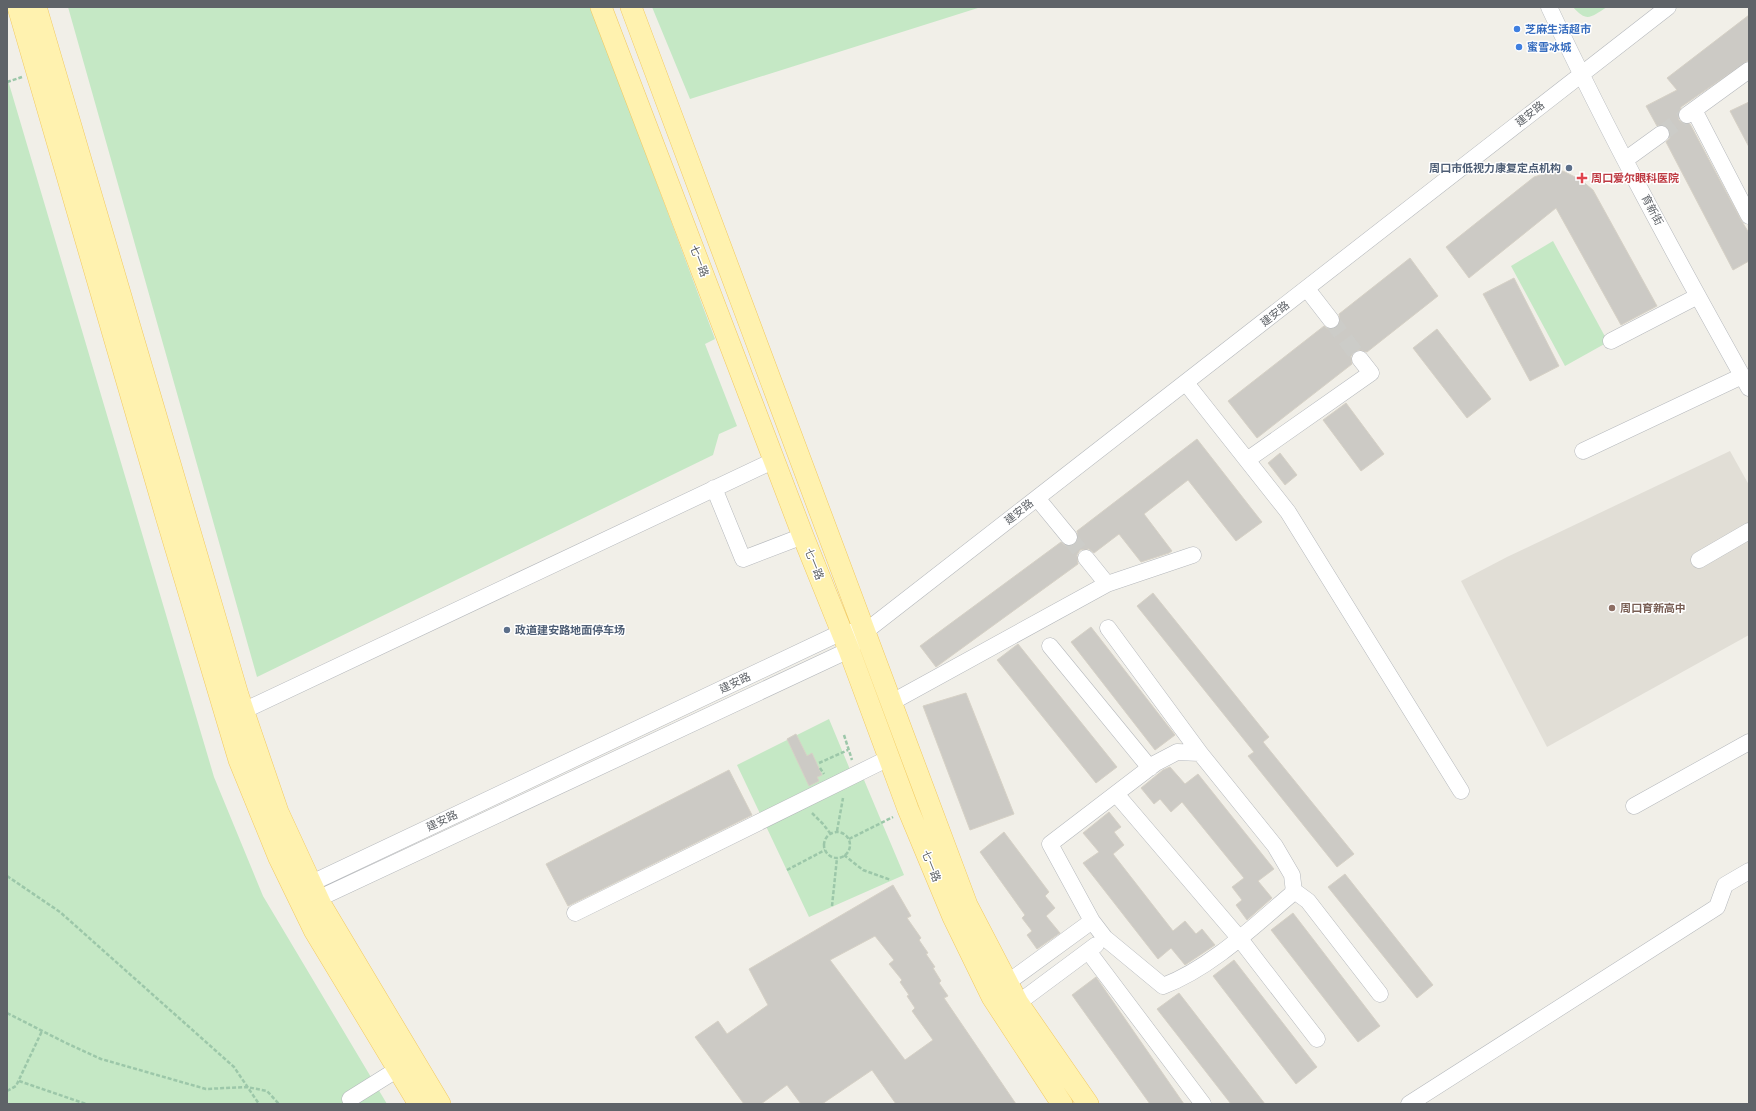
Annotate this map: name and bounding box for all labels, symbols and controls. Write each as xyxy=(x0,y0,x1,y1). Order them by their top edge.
place label: 芝麻生活超市 xyxy=(1525,23,1591,36)
marker: 芝麻生活超市 xyxy=(1512,24,1522,34)
place label: 蜜雪冰城 xyxy=(1527,41,1572,54)
marker: 蜜雪冰城 xyxy=(1514,42,1524,52)
street label: 建安路 xyxy=(1513,99,1547,129)
place label: 周口市低视力康复定点机构 xyxy=(1429,162,1561,175)
marker: 周口市低视力康复定点机构 xyxy=(1564,163,1574,173)
marker: 周口爱尔眼科医院 xyxy=(1576,172,1588,184)
place label: 周口爱尔眼科医院 xyxy=(1591,172,1679,185)
street label: 育新街 xyxy=(1639,192,1665,228)
street label: 七一路 xyxy=(687,243,711,279)
street label: 建安路 xyxy=(1258,299,1292,329)
street label: 建安路 xyxy=(1002,497,1036,527)
street label: 七一路 xyxy=(802,546,826,582)
place label: 周口育新高中 xyxy=(1620,602,1686,615)
marker: 周口育新高中 xyxy=(1607,603,1617,613)
place label: 政道建安路地面停车场 xyxy=(515,624,625,637)
marker: 政道建安路地面停车场 xyxy=(502,625,512,635)
street label: 建安路 xyxy=(717,670,753,696)
street label: 建安路 xyxy=(424,808,460,834)
street label: 七一路 xyxy=(919,848,943,884)

